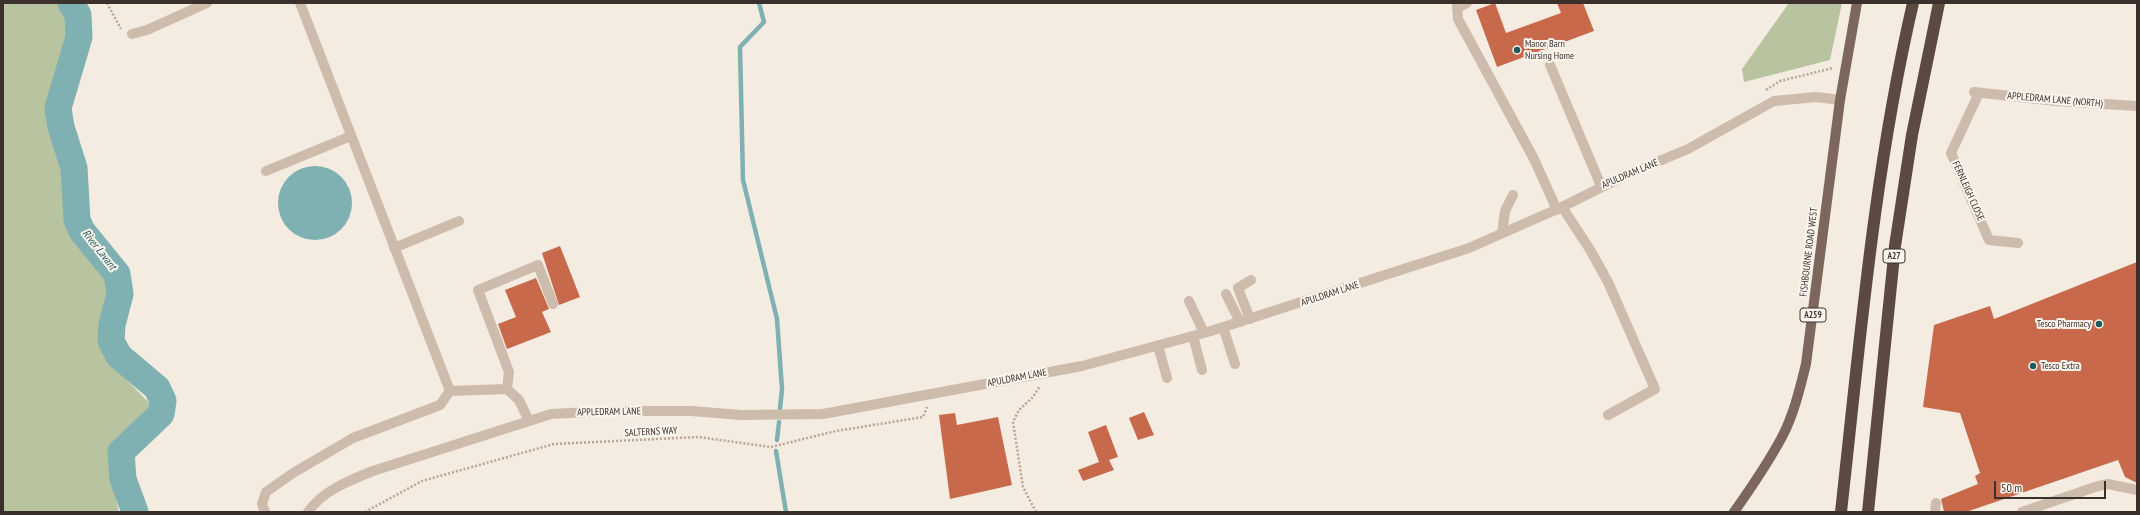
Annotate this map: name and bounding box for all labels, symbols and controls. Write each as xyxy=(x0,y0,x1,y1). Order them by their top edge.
place label: Manor Barn Nursing Home xyxy=(1525,38,1574,62)
marker: Manor Barn Nursing Home xyxy=(1512,45,1522,55)
street label: APPLEDRAM LANE (NORTH) xyxy=(2007,90,2103,110)
street label: APULDRAM LANE xyxy=(1600,157,1660,191)
street label: FERNLEIGH CLOSE xyxy=(1950,159,1986,223)
street label: FISHBOURNE ROAD WEST xyxy=(1798,207,1820,297)
water label: River Lavant xyxy=(79,227,119,273)
road number: A27 xyxy=(1883,249,1905,263)
street label: APULDRAM LANE xyxy=(1299,279,1361,309)
road number: A259 xyxy=(1800,308,1826,322)
place label: Tesco Pharmacy xyxy=(2037,318,2091,330)
marker: Tesco Pharmacy xyxy=(2094,319,2104,329)
place label: Tesco Extra xyxy=(2041,360,2080,372)
marker: Tesco Extra xyxy=(2028,361,2038,371)
street label: APULDRAM LANE xyxy=(986,366,1048,390)
street label: APPLEDRAM LANE xyxy=(577,405,641,419)
street label: SALTERNS WAY xyxy=(624,425,678,439)
scale bar xyxy=(1996,473,2108,499)
text: 50 m xyxy=(2001,480,2022,495)

